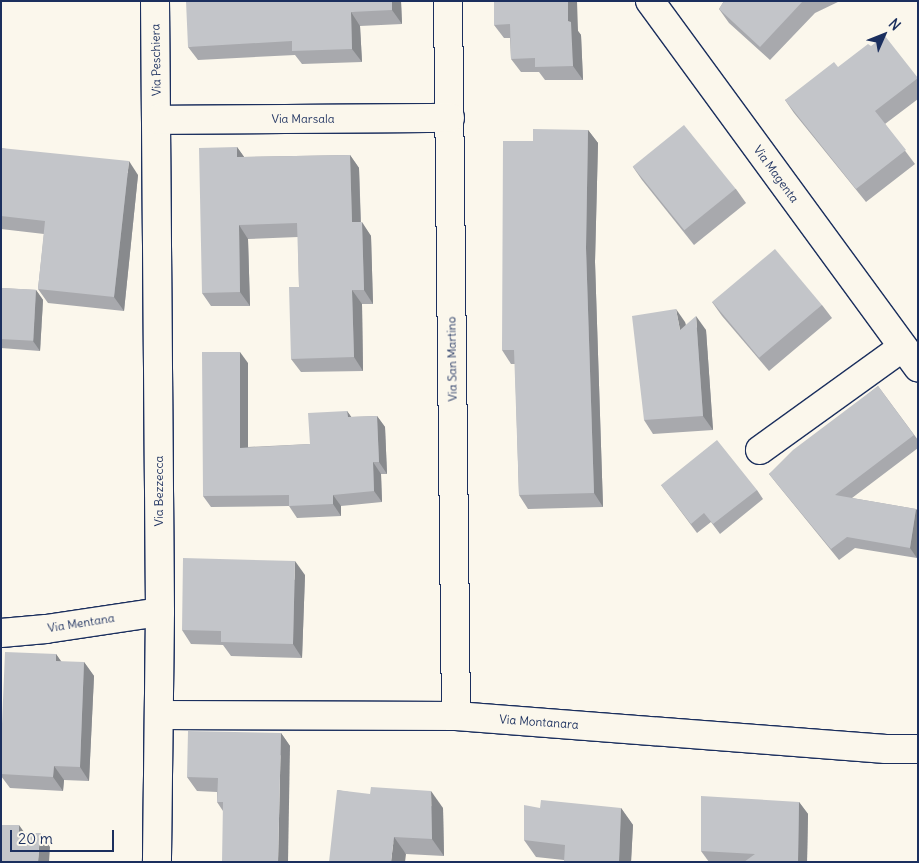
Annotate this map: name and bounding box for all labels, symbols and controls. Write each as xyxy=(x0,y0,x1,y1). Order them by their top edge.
north arrow xyxy=(859,10,909,60)
text: N xyxy=(885,15,905,34)
street label: Via Peschiera xyxy=(148,24,164,96)
street label: Via Marsala xyxy=(271,112,335,126)
street label: Via Magenta xyxy=(750,143,802,205)
street label: Via San Martino xyxy=(444,316,460,402)
street label: Via Bezzecca xyxy=(152,456,166,526)
street label: Via Mentana xyxy=(47,611,115,635)
street label: Via Montanara xyxy=(499,712,579,732)
scale bar xyxy=(12,820,116,852)
text: 20 m xyxy=(18,829,53,848)

